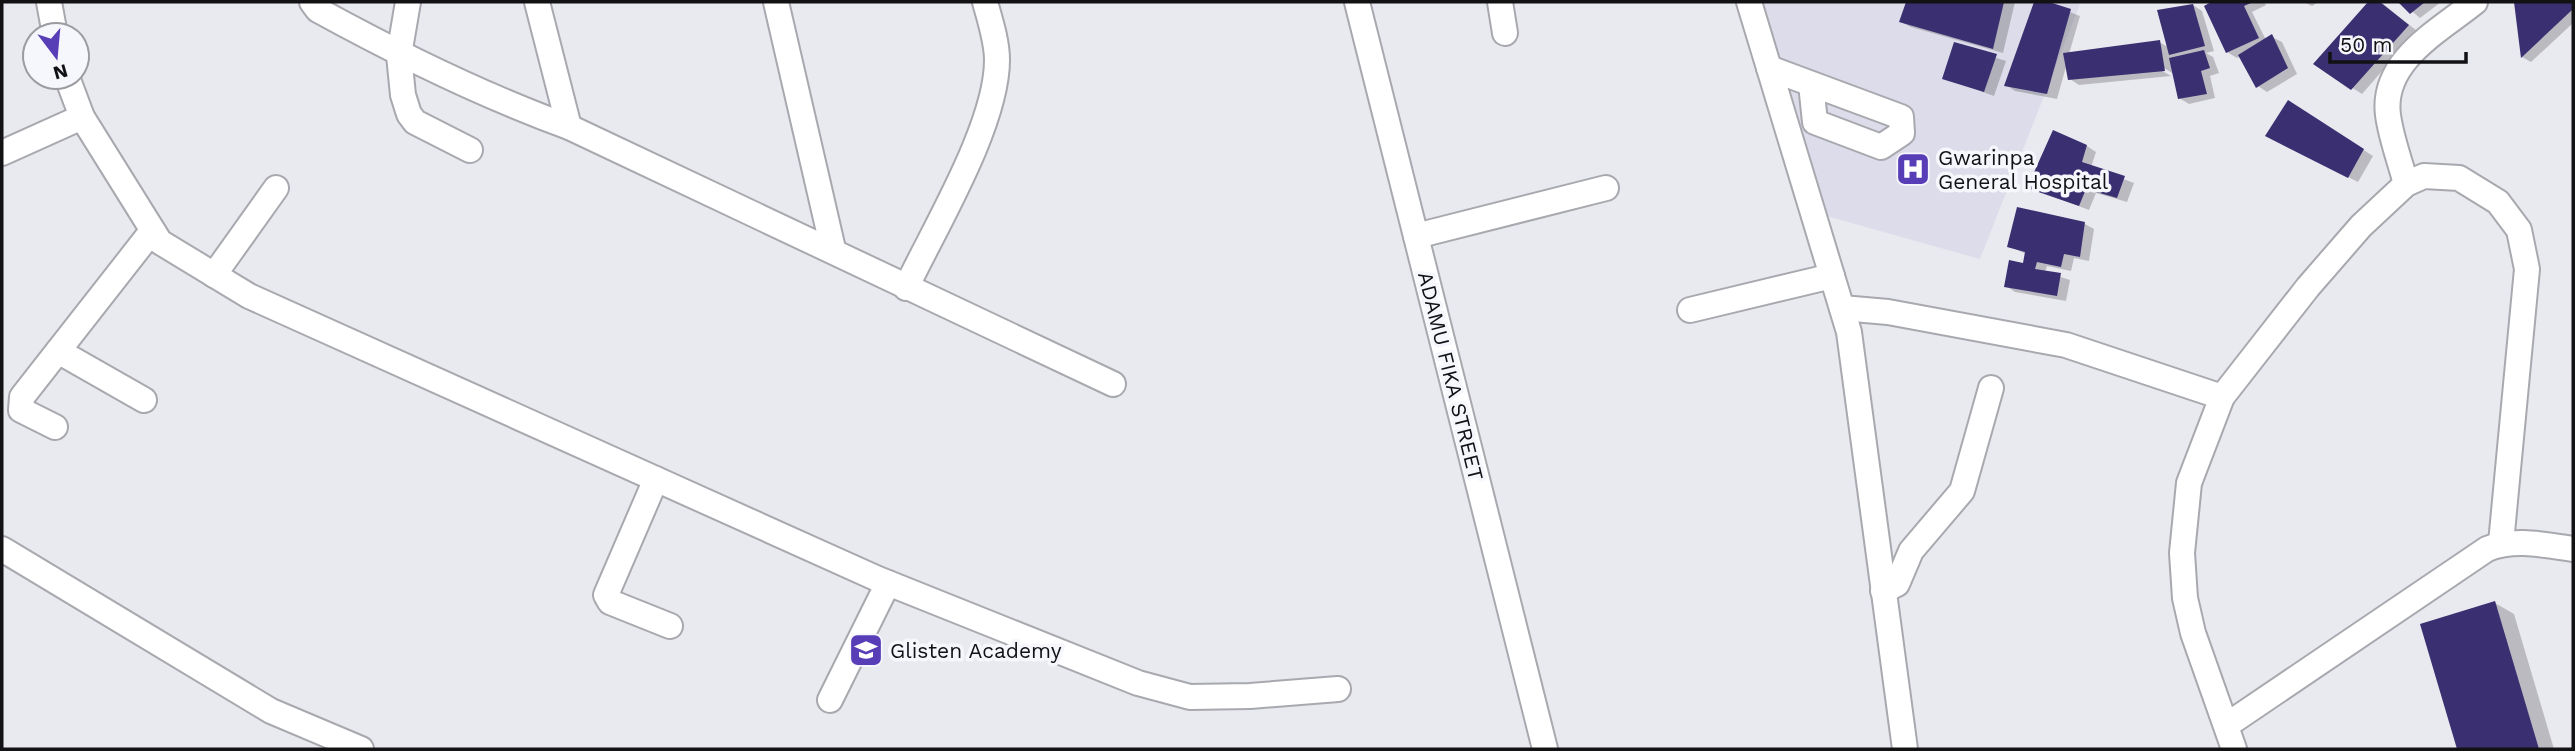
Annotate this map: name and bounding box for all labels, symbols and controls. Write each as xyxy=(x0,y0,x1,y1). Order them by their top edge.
north arrow xyxy=(21,21,91,91)
scale bar xyxy=(2330,21,2466,65)
text: 50 m xyxy=(2340,32,2392,57)
text: N xyxy=(51,59,70,85)
place label: Gwarinpa General Hospital xyxy=(1938,145,2109,194)
hospital icon: Gwarinpa General Hospital xyxy=(1894,150,1932,188)
street label: ADAMU FIKA STREET xyxy=(1413,269,1489,483)
school or university icon: Glisten Academy xyxy=(847,631,885,669)
place label: Glisten Academy xyxy=(890,638,1062,663)

